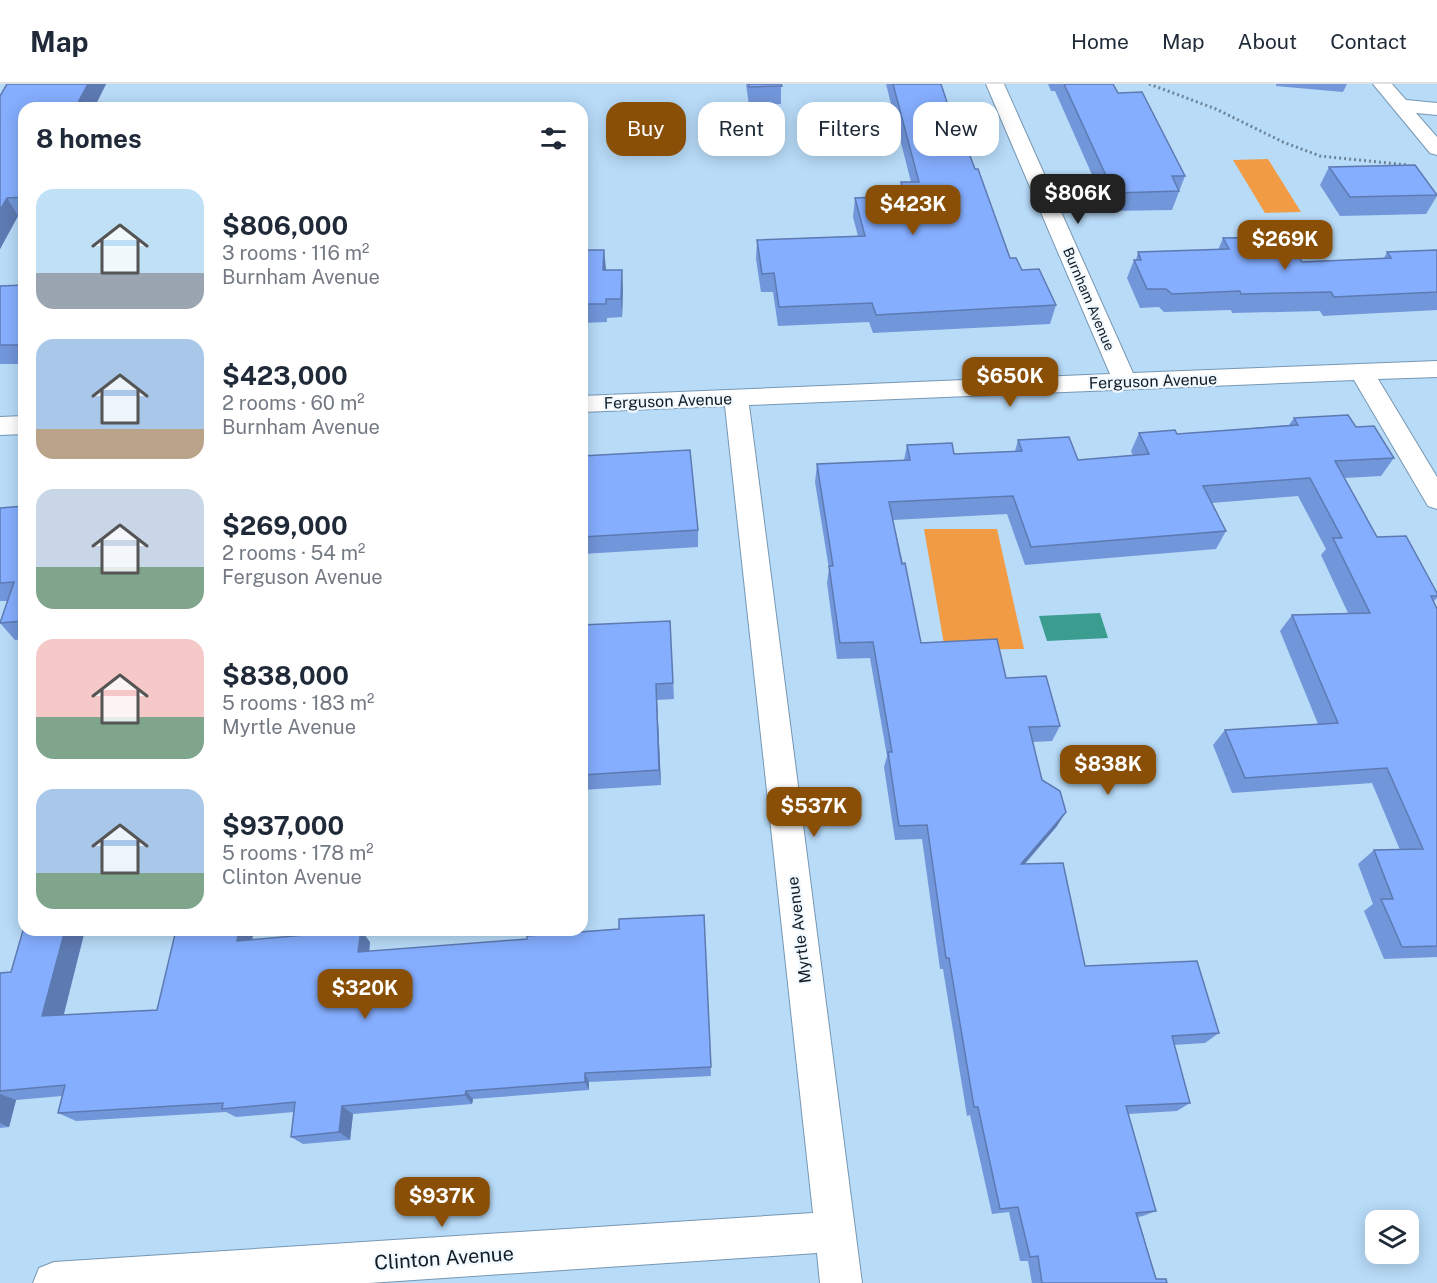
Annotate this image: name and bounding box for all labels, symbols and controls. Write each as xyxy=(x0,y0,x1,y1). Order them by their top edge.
text: Map xyxy=(30,25,89,58)
text: Home xyxy=(1071,29,1129,54)
text: Map xyxy=(1162,29,1205,54)
text: About xyxy=(1238,29,1297,54)
text: Contact xyxy=(1330,29,1407,54)
chip: Buy xyxy=(606,102,686,156)
chip: Rent xyxy=(698,102,785,156)
chip: Filters xyxy=(797,102,901,156)
chip: New xyxy=(913,102,999,156)
icon: filters xyxy=(537,122,570,155)
text: 8 homes xyxy=(36,123,142,154)
pin: $806K xyxy=(1036,174,1120,225)
text: $806K xyxy=(1044,181,1112,205)
pin: $423K xyxy=(871,185,955,236)
text: $423K xyxy=(879,192,947,216)
text: $806,000 xyxy=(222,210,348,241)
icon: home xyxy=(84,213,156,285)
pin: $269K xyxy=(1243,220,1327,271)
text: $269K xyxy=(1252,227,1318,251)
text: 3 rooms · 116 m² xyxy=(222,241,369,265)
street label: Burnham Avenue xyxy=(1060,245,1118,353)
text: Burnham Avenue xyxy=(222,265,380,289)
pin: $650K xyxy=(968,357,1052,408)
text: $423,000 xyxy=(222,360,348,391)
icon: home xyxy=(84,363,156,435)
text: $650K xyxy=(976,364,1044,388)
street label: Ferguson Avenue xyxy=(1088,369,1218,393)
street label: Ferguson Avenue xyxy=(603,389,733,413)
text: 2 rooms · 60 m² xyxy=(222,391,365,415)
text: Burnham Avenue xyxy=(222,415,380,439)
text: $269,000 xyxy=(222,510,348,541)
icon: home xyxy=(84,513,156,585)
text: 2 rooms · 54 m² xyxy=(222,541,365,565)
text: Ferguson Avenue xyxy=(222,565,383,589)
text: $838,000 xyxy=(222,660,349,691)
icon: home xyxy=(84,663,156,735)
text: 5 rooms · 183 m² xyxy=(222,691,374,715)
text: Myrtle Avenue xyxy=(222,715,356,739)
pin: $838K xyxy=(1066,745,1150,796)
text: $838K xyxy=(1074,752,1142,776)
pin: $537K xyxy=(772,787,856,838)
text: $537K xyxy=(781,794,847,818)
text: $937,000 xyxy=(222,810,344,841)
icon: home xyxy=(84,813,156,885)
text: 5 rooms · 178 m² xyxy=(222,841,374,865)
text: Clinton Avenue xyxy=(222,865,362,889)
street label: Myrtle Avenue xyxy=(783,876,815,984)
pin: $320K xyxy=(323,969,407,1020)
text: $320K xyxy=(332,976,398,1000)
pin: $937K xyxy=(400,1177,484,1228)
text: $937K xyxy=(409,1184,475,1208)
map controls xyxy=(1365,1210,1419,1264)
button: layers xyxy=(1365,1210,1419,1264)
street label: Clinton Avenue xyxy=(373,1241,515,1275)

